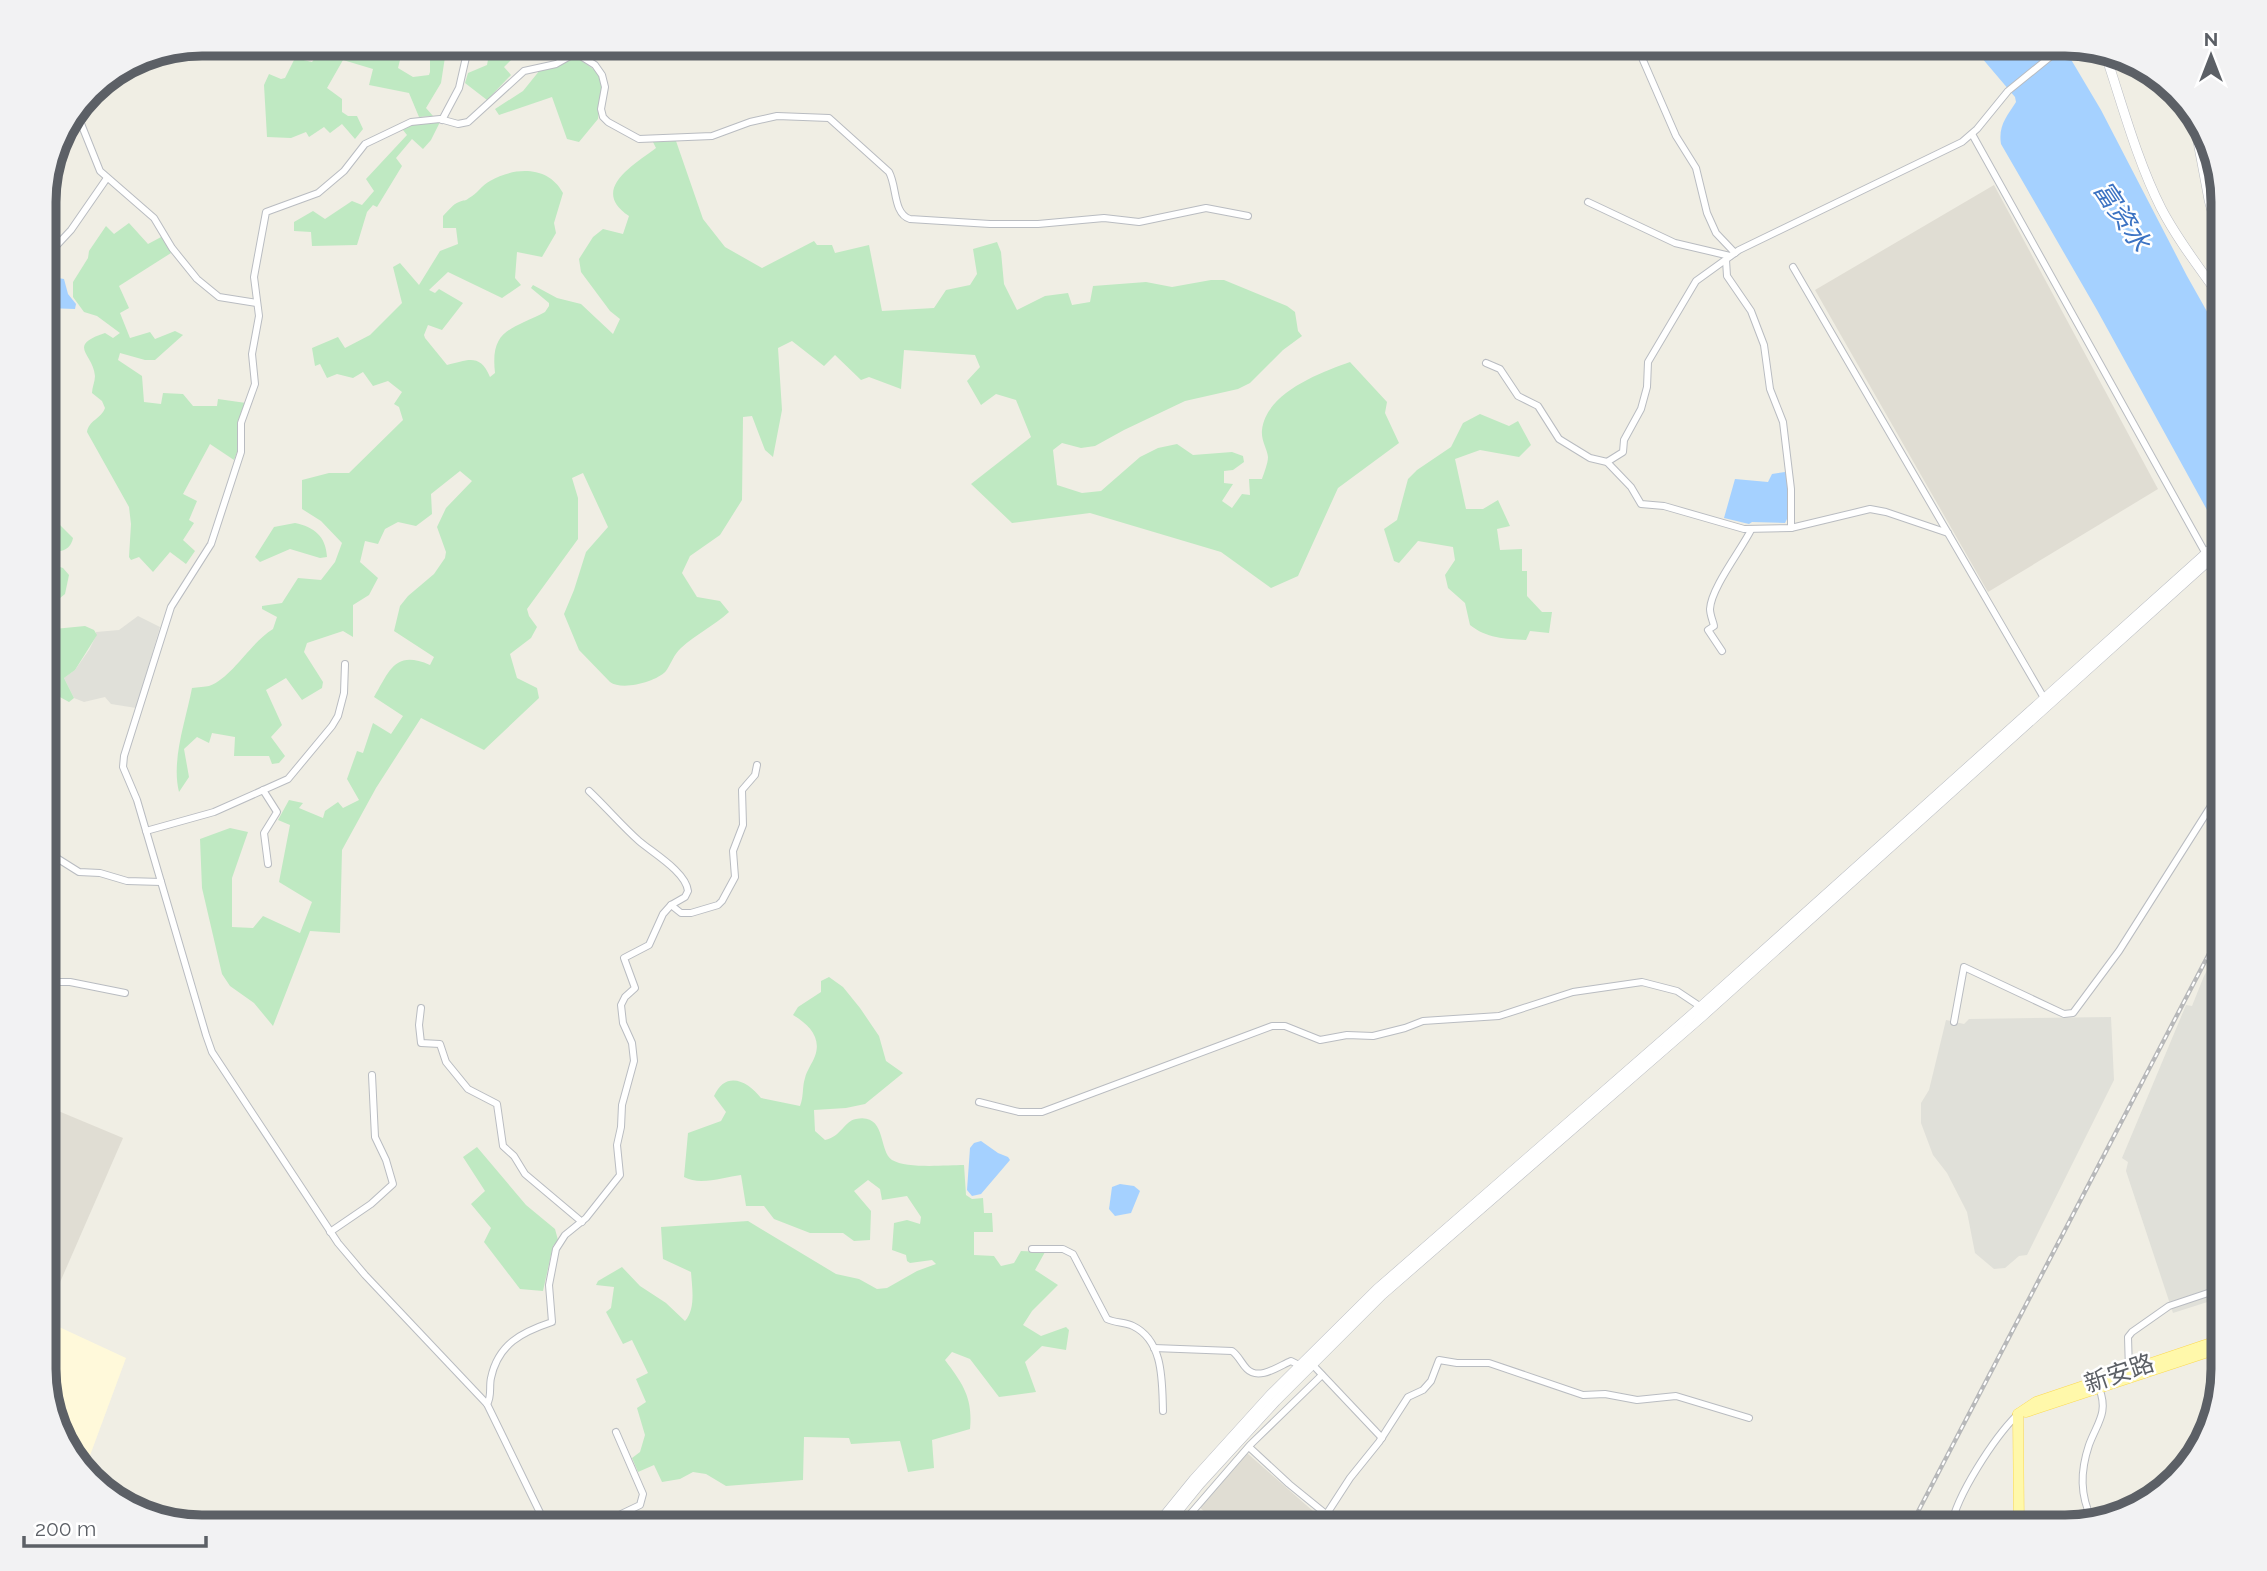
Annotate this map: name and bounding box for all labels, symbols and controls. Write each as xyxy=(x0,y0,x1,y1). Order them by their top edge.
north arrow xyxy=(2176,21,2246,91)
text: N xyxy=(2204,28,2218,50)
water label: 富资水 xyxy=(2088,175,2157,258)
street label: 新安路 xyxy=(2080,1348,2158,1398)
scale bar xyxy=(24,1504,206,1548)
text: 200 m xyxy=(35,1516,96,1541)

